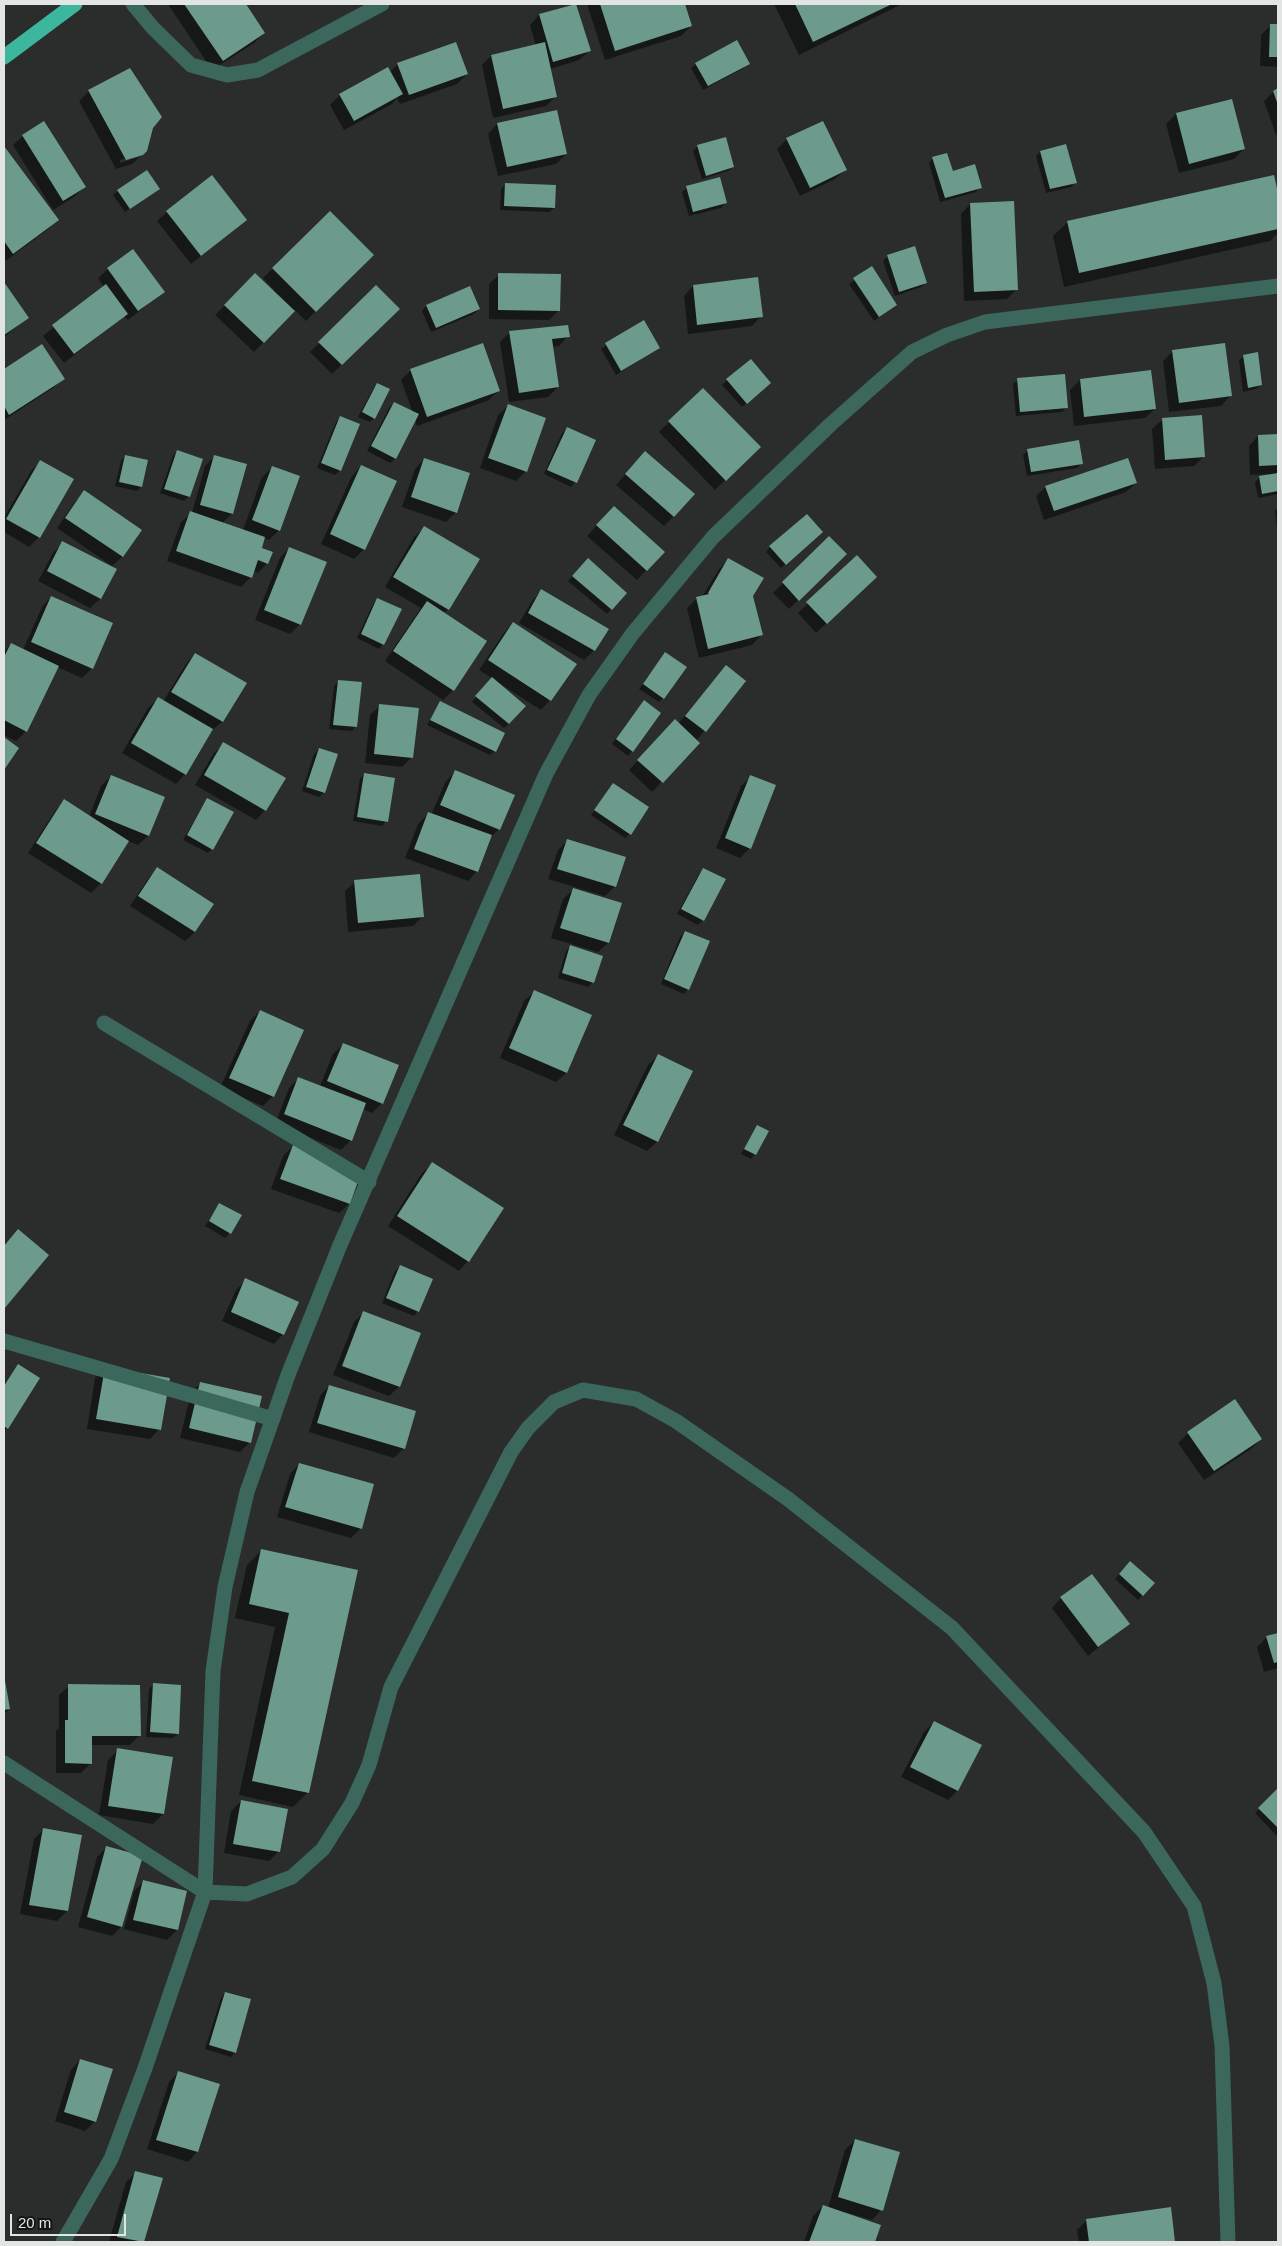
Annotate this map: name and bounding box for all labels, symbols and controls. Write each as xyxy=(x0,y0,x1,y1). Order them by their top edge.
scale bar xyxy=(12,2204,129,2236)
text: 20 m xyxy=(18,2214,51,2231)

